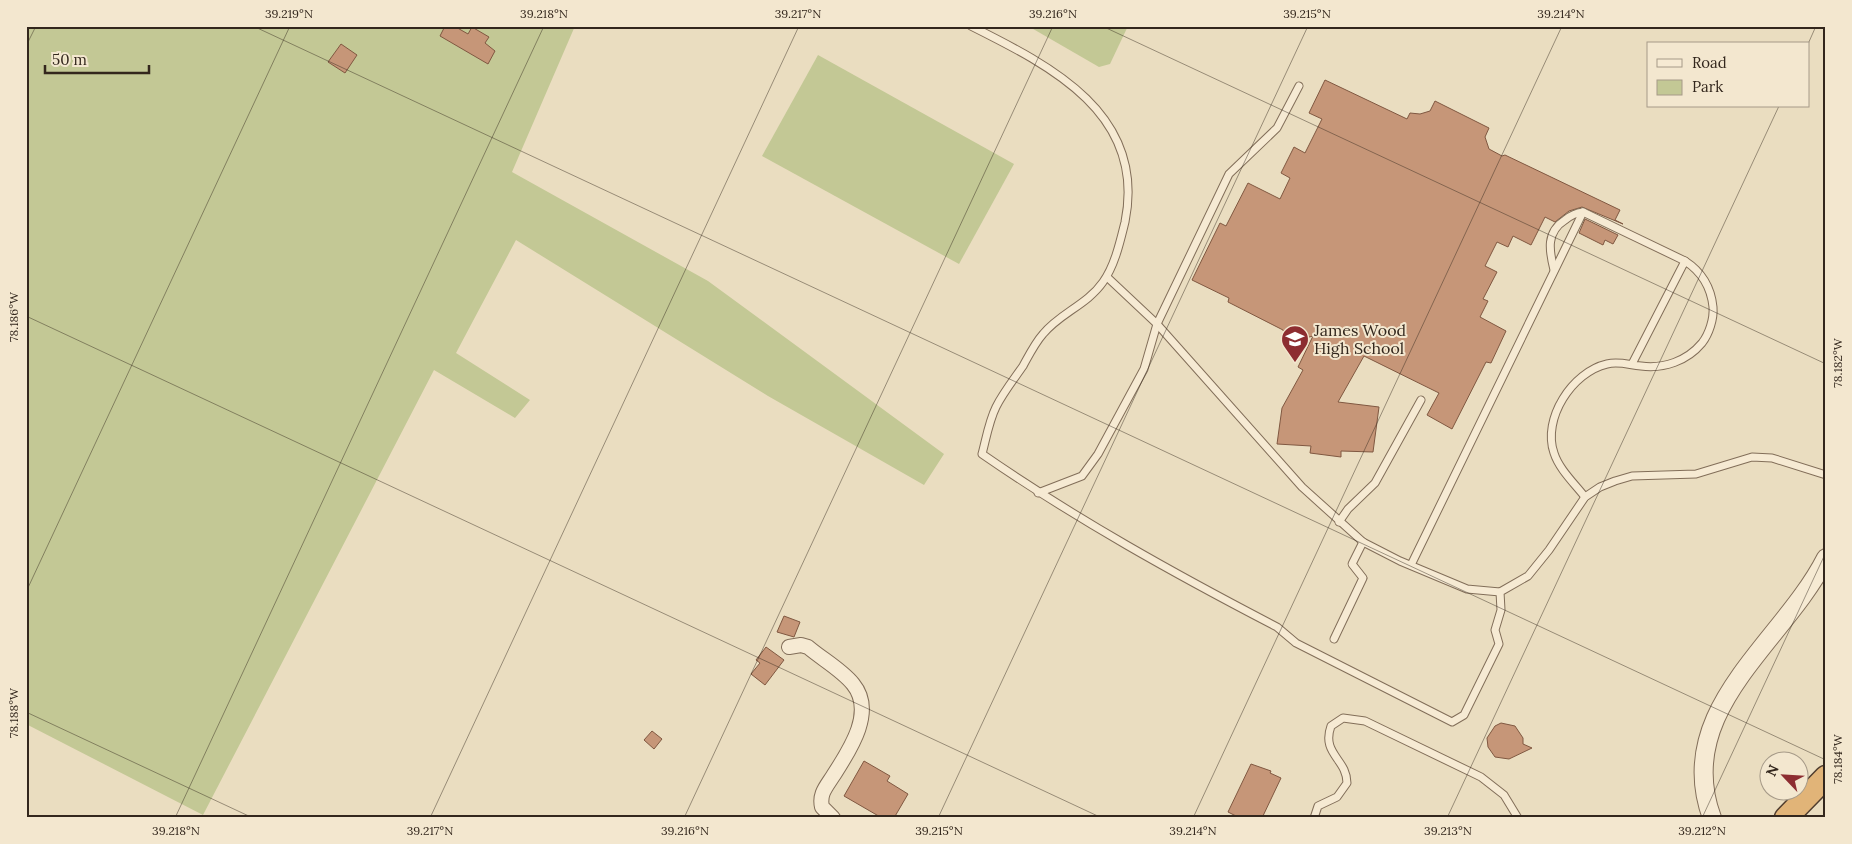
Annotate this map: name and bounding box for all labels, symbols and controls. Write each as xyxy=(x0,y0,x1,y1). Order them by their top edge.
text: 39.219°N xyxy=(265,6,313,21)
text: 39.218°N xyxy=(520,6,568,21)
text: 39.217°N xyxy=(775,6,821,21)
text: 39.216°N xyxy=(1029,6,1077,21)
text: 39.215°N xyxy=(1283,6,1331,21)
text: 39.214°N xyxy=(1537,6,1585,21)
scale bar xyxy=(45,42,149,74)
legend xyxy=(1647,42,1810,108)
text: 50 m xyxy=(52,50,87,69)
text: Road xyxy=(1692,53,1727,72)
text: Park xyxy=(1692,77,1723,96)
text: 78.186°W xyxy=(6,291,21,342)
place label: James Wood High School xyxy=(1313,320,1407,358)
school or university icon: James Wood High School xyxy=(1280,324,1310,363)
text: 78.182°W xyxy=(1830,337,1845,388)
text: 78.188°W xyxy=(6,687,21,738)
text: 78.184°W xyxy=(1830,733,1845,784)
north arrow xyxy=(1760,752,1810,802)
text: N xyxy=(1762,762,1783,779)
text: 39.218°N xyxy=(152,823,200,838)
text: 39.217°N xyxy=(407,823,453,838)
text: 39.216°N xyxy=(661,823,709,838)
text: 39.215°N xyxy=(915,823,963,838)
text: 39.214°N xyxy=(1169,823,1217,838)
text: 39.213°N xyxy=(1424,823,1472,838)
text: 39.212°N xyxy=(1678,823,1726,838)

